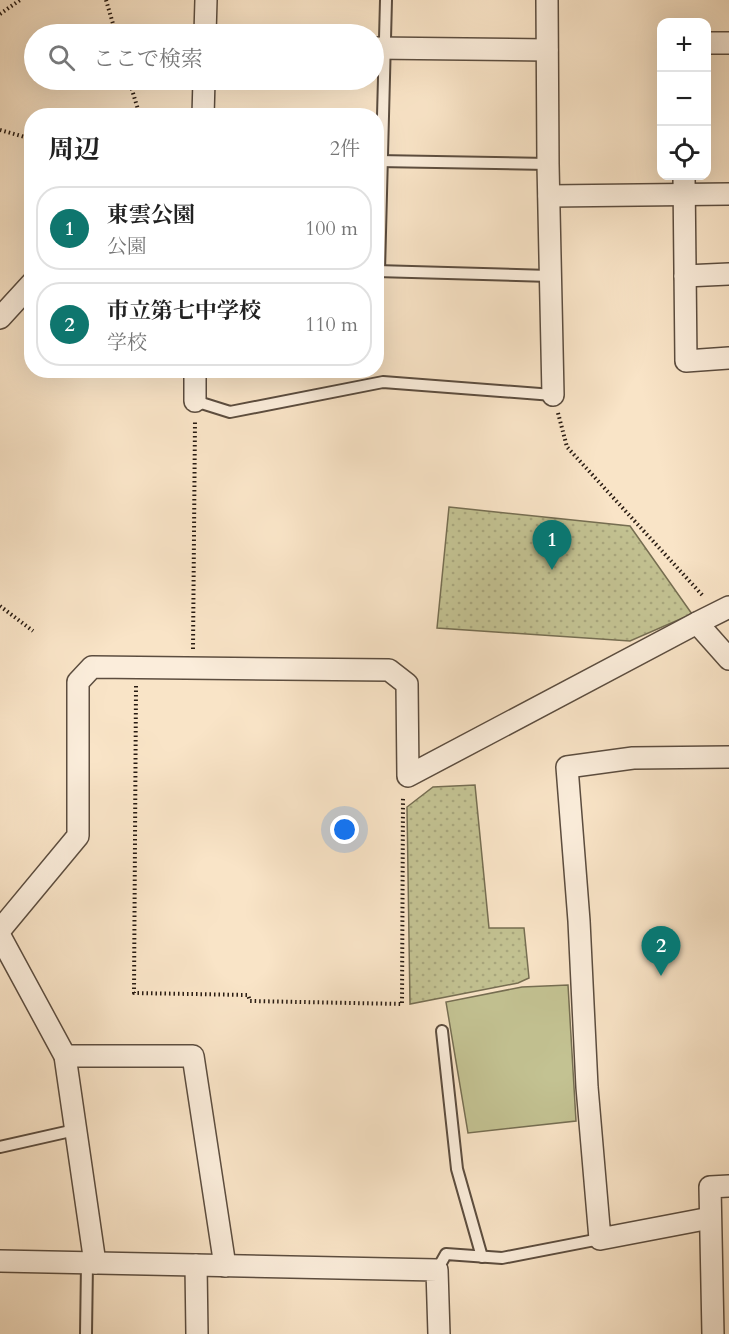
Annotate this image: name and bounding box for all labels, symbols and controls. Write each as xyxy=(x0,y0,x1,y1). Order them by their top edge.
map controls xyxy=(657,18,711,180)
button: + xyxy=(657,18,711,72)
search box xyxy=(24,24,384,90)
icon: search xyxy=(45,41,78,74)
text: ここで検索 xyxy=(93,44,203,74)
button: − xyxy=(657,72,711,126)
button: locate xyxy=(657,126,711,180)
text: 周辺 xyxy=(48,132,100,167)
text: 2件 xyxy=(330,135,360,162)
text: 東雲公園 xyxy=(107,200,195,230)
text: 1 xyxy=(64,215,75,242)
text: 100 m xyxy=(305,215,358,242)
text: 公園 xyxy=(107,233,147,260)
text: 市立第七中学校 xyxy=(107,296,261,326)
text: 2 xyxy=(64,311,75,338)
text: 110 m xyxy=(305,311,358,338)
text: 学校 xyxy=(107,329,147,356)
pin: 1 xyxy=(532,520,572,570)
your location xyxy=(330,815,359,844)
pin: 2 xyxy=(642,926,680,976)

